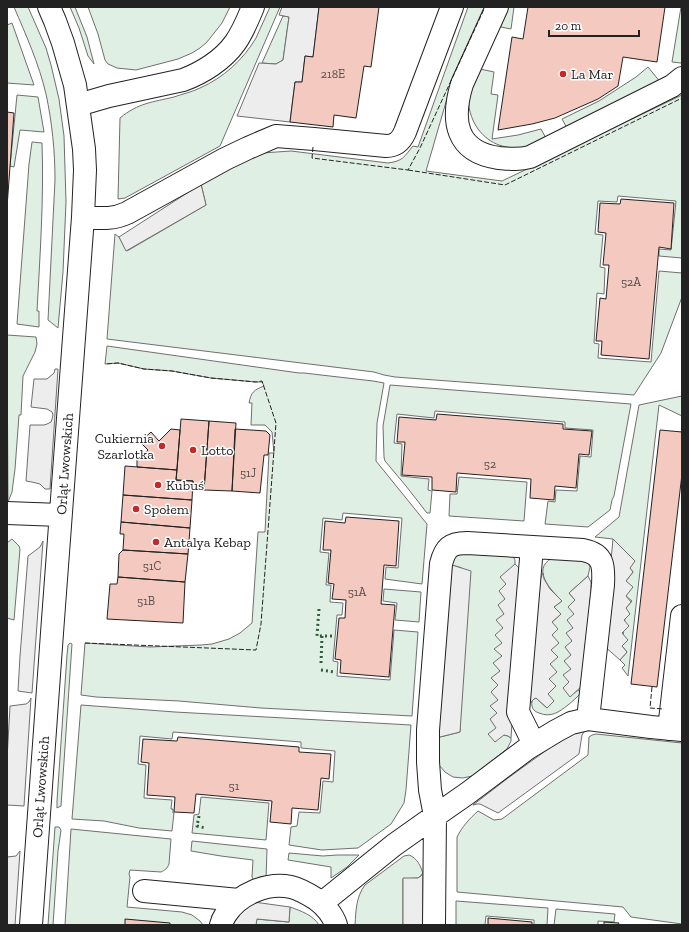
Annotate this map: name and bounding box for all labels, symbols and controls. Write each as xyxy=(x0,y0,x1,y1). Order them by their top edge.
scale bar xyxy=(549,12,639,38)
text: 20 m xyxy=(555,19,582,33)
place label: La Mar xyxy=(571,66,614,83)
house number: 218E xyxy=(321,67,345,81)
marker: La Mar xyxy=(558,69,568,79)
house number: 52A xyxy=(621,275,641,289)
street label: Orląt Lwowskich xyxy=(53,412,77,515)
place label: Cukiernia Szarlotka xyxy=(95,430,154,463)
marker: Cukiernia Szarlotka xyxy=(157,441,167,451)
place label: Lotto xyxy=(201,442,233,459)
marker: Lotto xyxy=(188,445,198,455)
house number: 52 xyxy=(484,457,496,471)
house number: 51J xyxy=(240,466,257,480)
place label: Kubuś xyxy=(166,477,204,494)
marker: Kubuś xyxy=(153,480,163,490)
place label: Społem xyxy=(144,501,189,518)
marker: Społem xyxy=(131,504,141,514)
place label: Antalya Kebap xyxy=(164,534,251,551)
marker: Antalya Kebap xyxy=(151,537,161,547)
house number: 51C xyxy=(143,559,161,573)
house number: 51A xyxy=(348,585,366,599)
house number: 51B xyxy=(137,594,155,608)
street label: Orląt Lwowskich xyxy=(29,735,53,838)
house number: 51 xyxy=(229,779,240,793)

